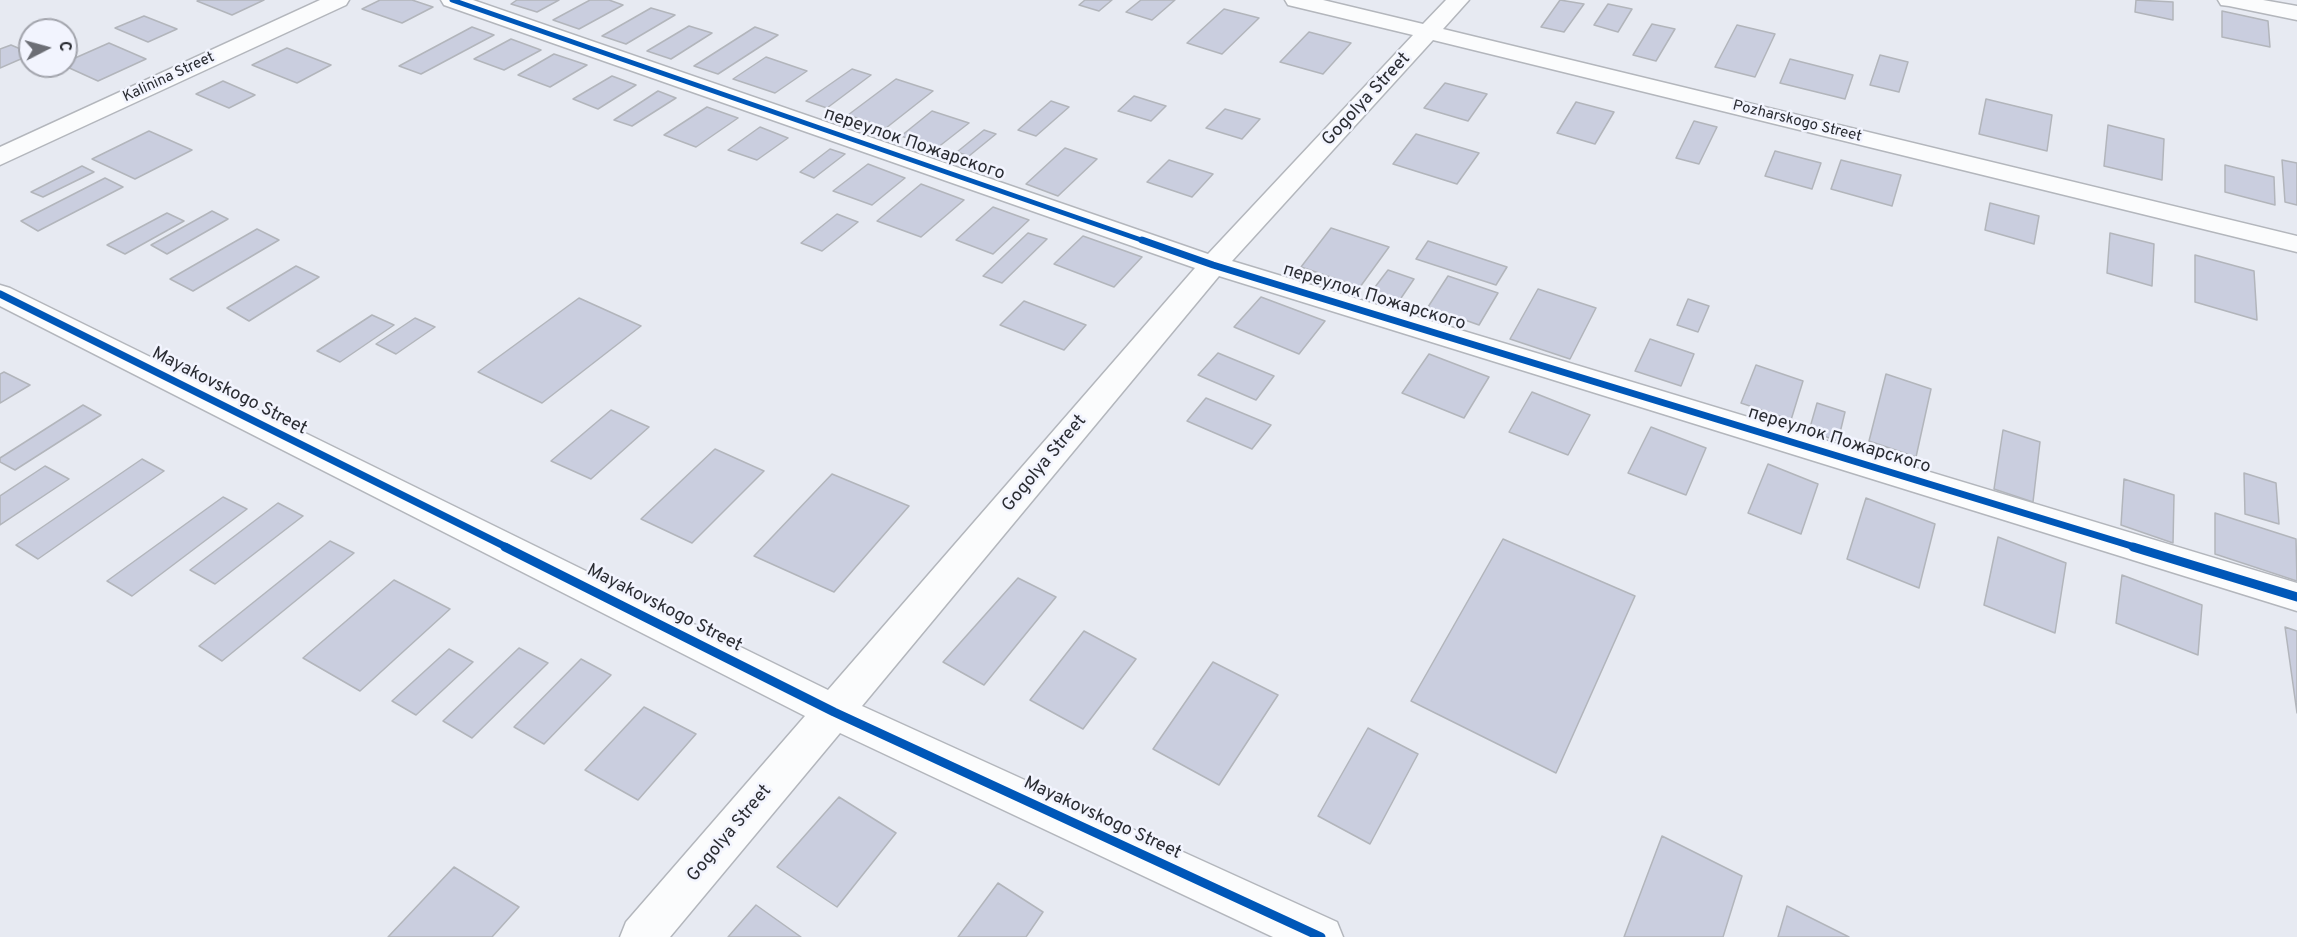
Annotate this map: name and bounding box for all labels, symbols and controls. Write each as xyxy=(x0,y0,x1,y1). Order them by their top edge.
north arrow xyxy=(18,18,78,78)
text: С xyxy=(53,40,74,52)
street label: Kalinina Street xyxy=(120,49,218,107)
street label: Gogolya Street xyxy=(1318,49,1416,151)
street label: Pozharskogo Street xyxy=(1731,97,1863,147)
street label: переулок Пожарского xyxy=(821,104,1007,186)
street label: переулок Пожарского xyxy=(1280,260,1468,336)
street label: Mayakovskogo Street xyxy=(148,343,310,441)
street label: переулок Пожарского xyxy=(1745,403,1933,479)
street label: Gogolya Street xyxy=(998,411,1092,517)
street label: Mayakovskogo Street xyxy=(583,560,745,658)
street label: Mayakovskogo Street xyxy=(1020,773,1184,865)
street label: Gogolya Street xyxy=(683,781,777,887)

